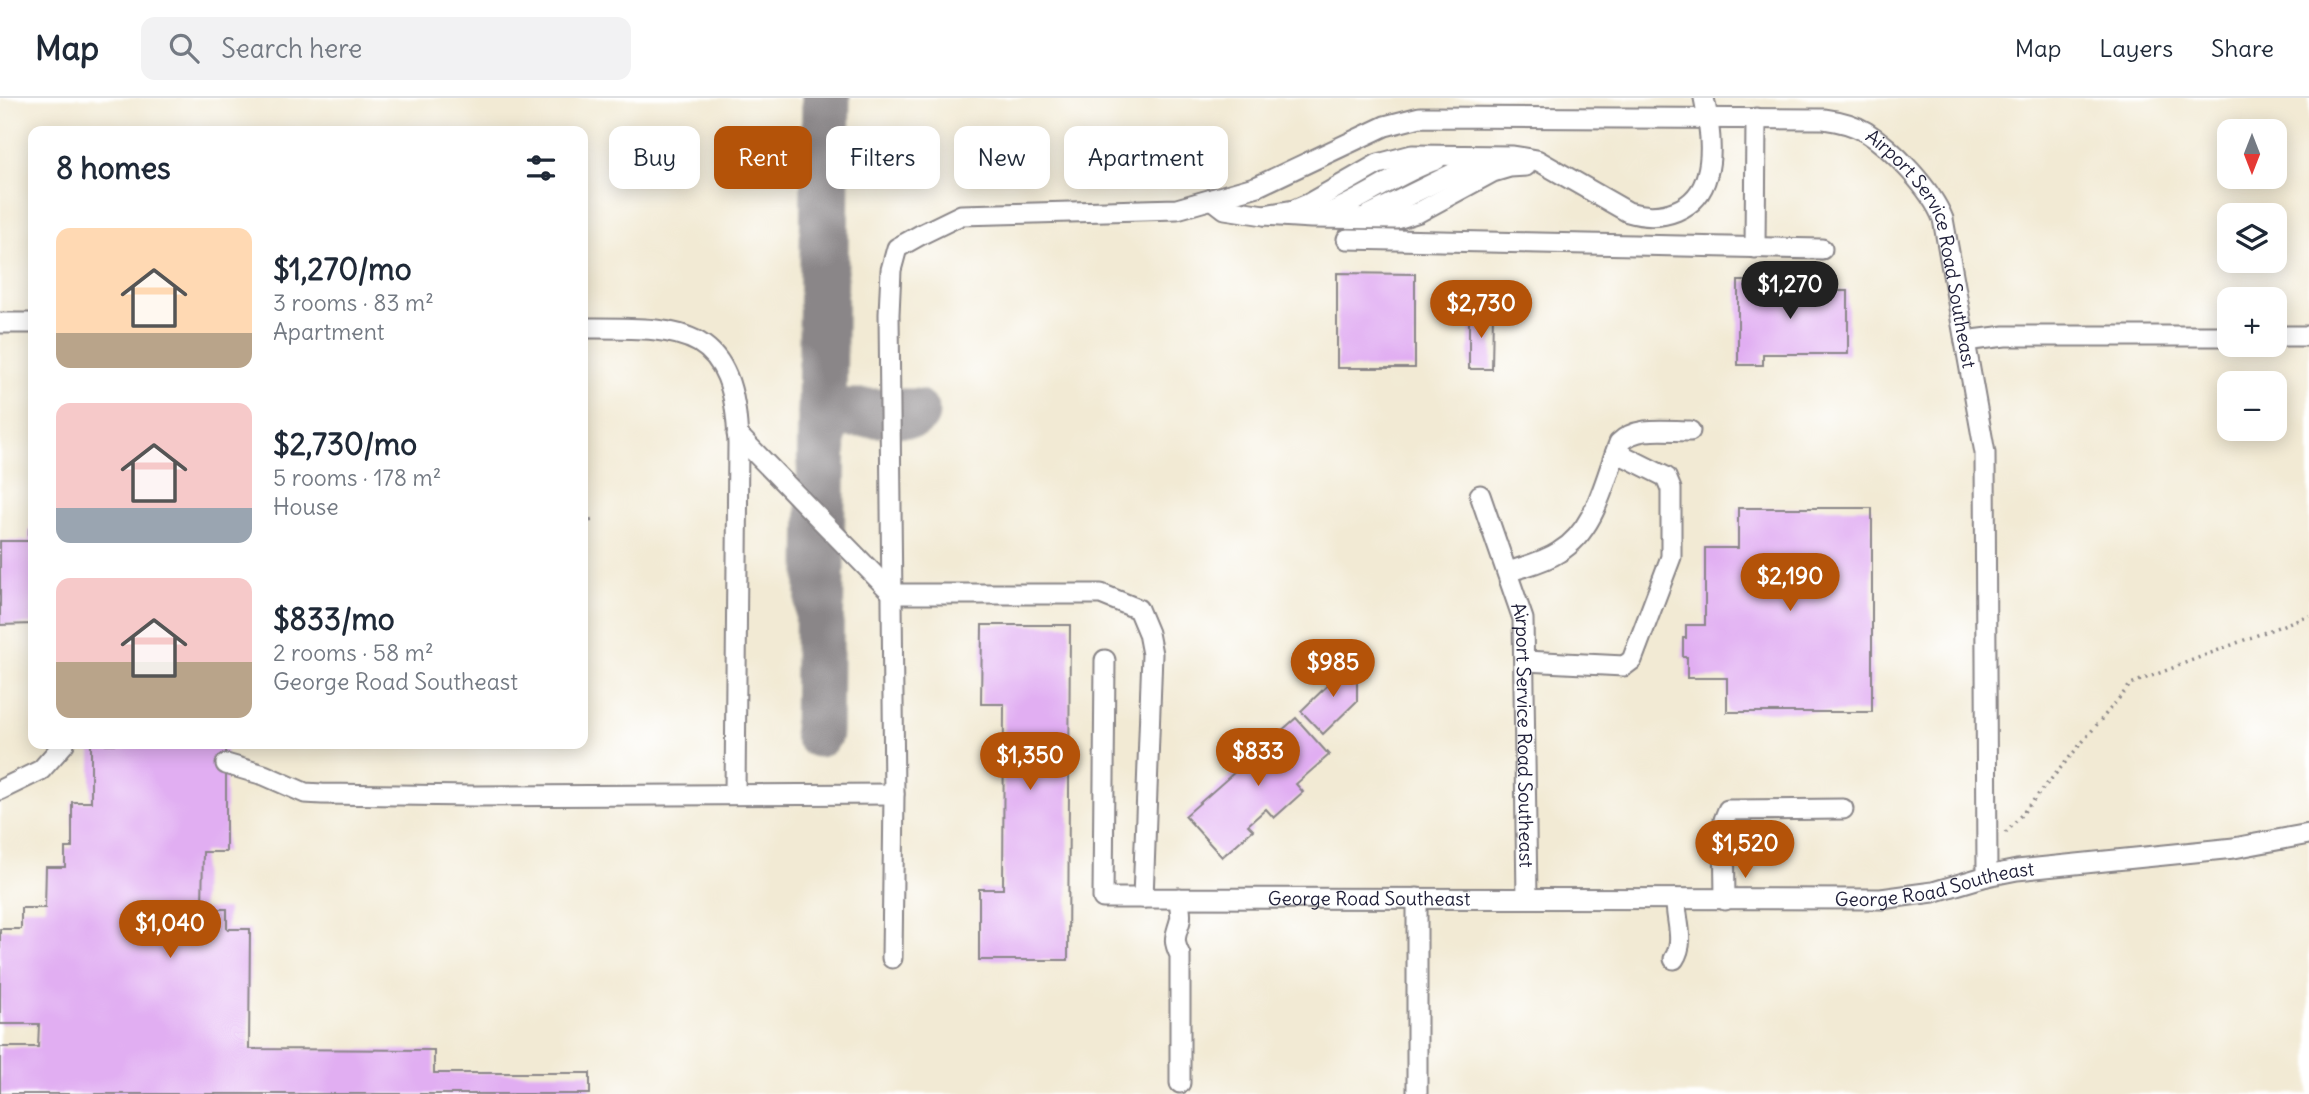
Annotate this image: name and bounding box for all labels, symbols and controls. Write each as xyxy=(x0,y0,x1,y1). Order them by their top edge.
search box xyxy=(141,17,631,80)
text: Map xyxy=(35,27,99,69)
icon: search xyxy=(165,29,203,67)
text: Search here xyxy=(221,32,362,65)
text: Map xyxy=(2015,33,2061,63)
text: Layers xyxy=(2099,33,2173,63)
text: Share xyxy=(2211,33,2274,63)
north arrow xyxy=(2217,119,2287,189)
map controls xyxy=(2217,119,2287,441)
street label: Airport Service Road Southeast xyxy=(1861,124,1982,370)
chip: Buy xyxy=(609,126,700,189)
chip: Rent xyxy=(714,126,812,189)
chip: Filters xyxy=(826,126,940,189)
chip: New xyxy=(954,126,1050,189)
chip: Apartment xyxy=(1064,126,1228,189)
text: 8 homes xyxy=(56,149,171,187)
icon: filters xyxy=(522,149,560,187)
button: layers xyxy=(2217,203,2287,273)
text: $1,270/mo xyxy=(273,250,412,288)
icon: home xyxy=(112,256,196,340)
pin: $1,270 xyxy=(1733,262,1847,321)
text: $1,270 xyxy=(1757,269,1823,298)
pin: $2,730 xyxy=(1424,280,1538,340)
button: + xyxy=(2217,287,2287,357)
text: 3 rooms · 83 m² xyxy=(273,288,434,317)
text: $2,730 xyxy=(1446,288,1516,317)
text: Apartment xyxy=(273,317,385,346)
button: − xyxy=(2217,371,2287,441)
text: $2,730/mo xyxy=(273,425,417,463)
icon: home xyxy=(112,431,196,515)
text: 5 rooms · 178 m² xyxy=(273,463,441,492)
text: House xyxy=(273,492,339,521)
pin: $2,190 xyxy=(1733,554,1847,613)
text: $2,190 xyxy=(1757,561,1823,590)
street label: Airport Service Road Southeast xyxy=(1506,599,1539,868)
text: $833/mo xyxy=(273,600,395,638)
icon: home xyxy=(112,606,196,690)
text: 2 rooms · 58 m² xyxy=(273,638,434,667)
pin: $985 xyxy=(1292,640,1374,699)
text: $985 xyxy=(1307,647,1359,676)
text: George Road Southeast xyxy=(273,667,518,696)
pin: $833 xyxy=(1217,728,1299,788)
pin: $1,350 xyxy=(973,732,1087,792)
text: $833 xyxy=(1232,736,1284,765)
text: $1,350 xyxy=(996,740,1064,769)
pin: $1,520 xyxy=(1688,820,1802,880)
text: $1,520 xyxy=(1711,828,1779,857)
street label: George Road Southeast xyxy=(1835,856,2035,911)
street label: George Road Southeast xyxy=(1268,886,1470,910)
pin: $1,040 xyxy=(113,900,227,960)
text: $1,040 xyxy=(135,908,205,937)

